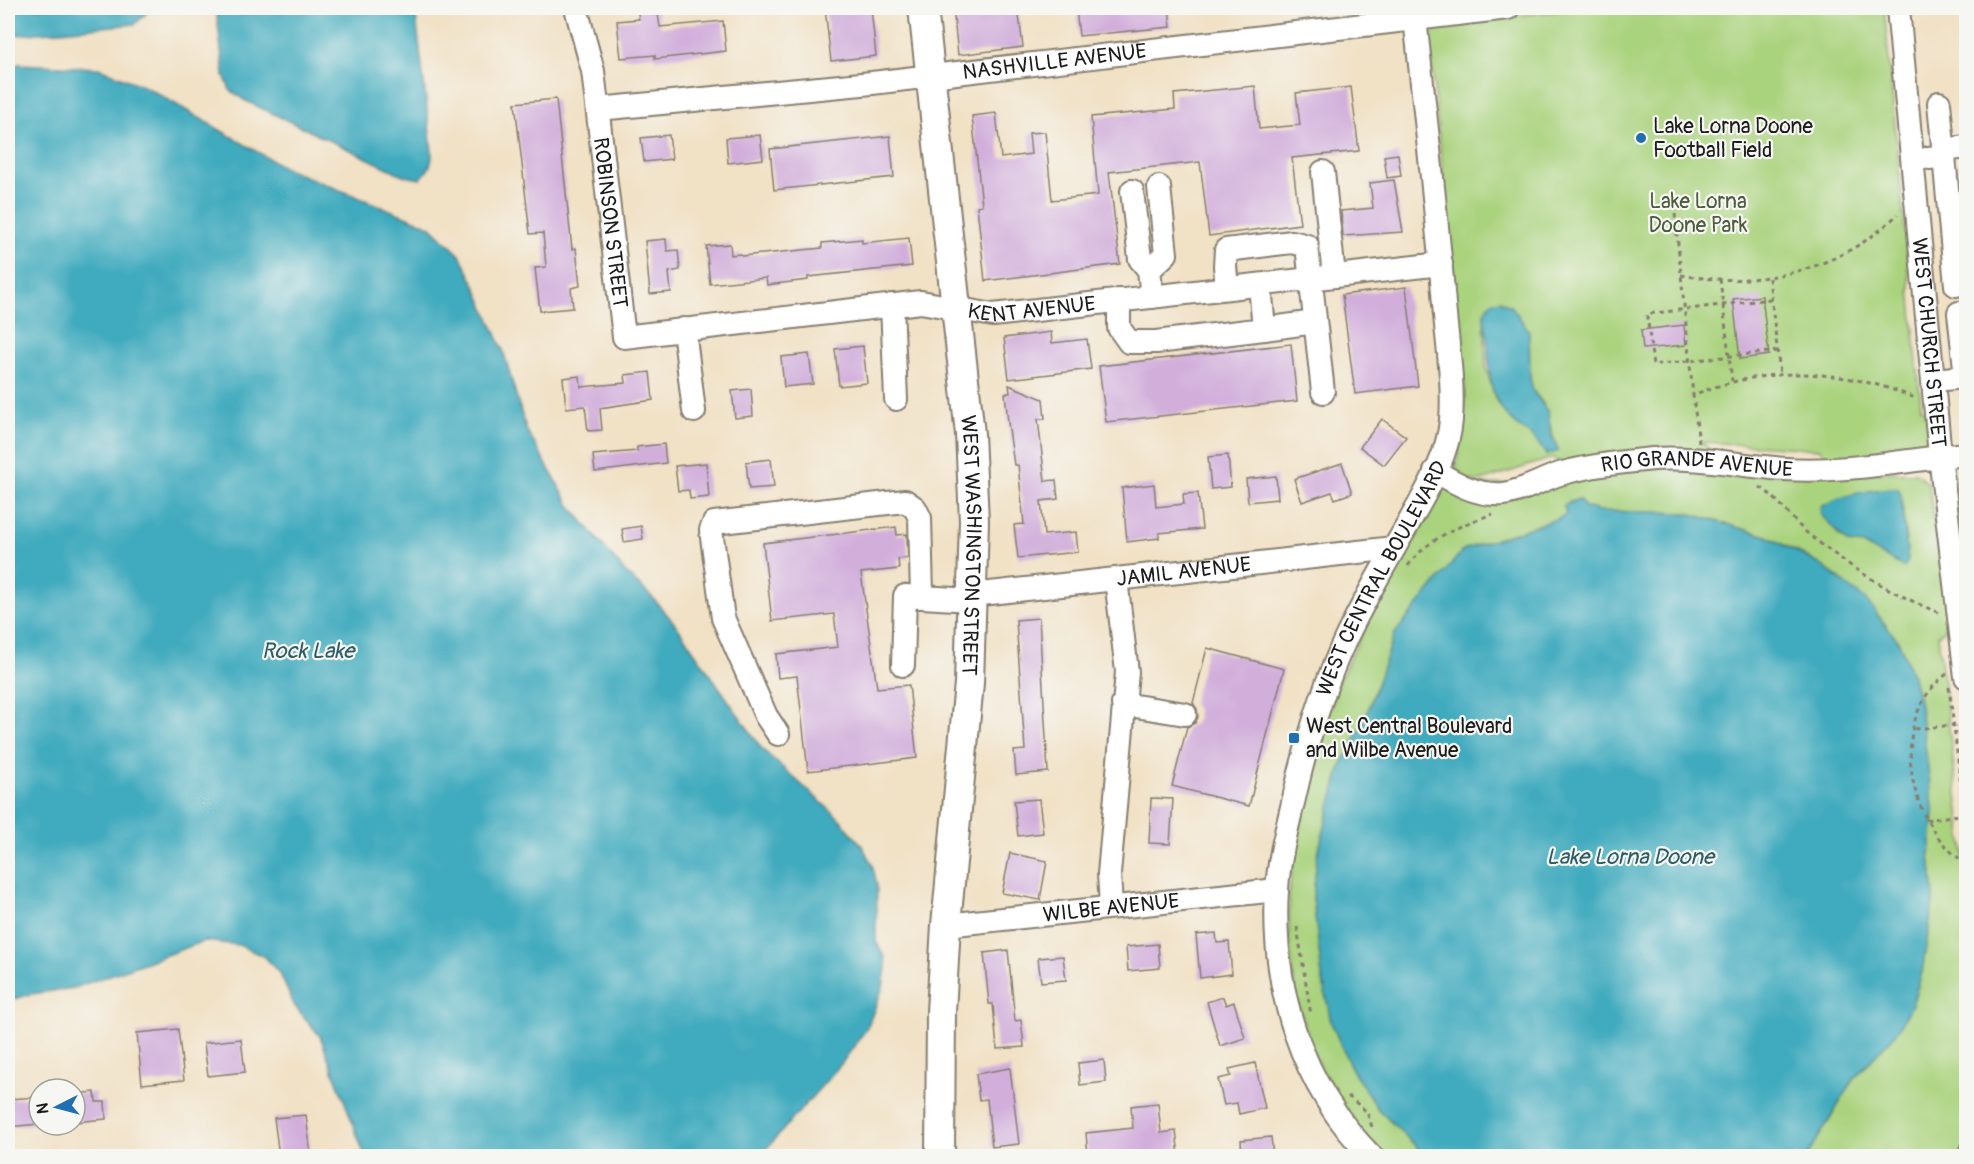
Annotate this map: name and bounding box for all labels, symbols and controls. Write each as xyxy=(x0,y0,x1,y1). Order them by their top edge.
street label: NASHVILLE AVENUE xyxy=(961,37,1148,86)
place label: Lake Lorna Doone Football Field xyxy=(1653,113,1813,164)
marker: Lake Lorna Doone Football Field xyxy=(1634,131,1648,145)
street label: ROBINSON STREET xyxy=(587,136,634,310)
park label: Lake Lorna Doone Park xyxy=(1648,188,1748,239)
street label: WEST CHURCH STREET xyxy=(1906,237,1953,449)
street label: KENT AVENUE xyxy=(966,290,1097,329)
street label: WEST WASHINGTON STREET xyxy=(955,414,988,676)
street label: RIO GRANDE AVENUE xyxy=(1599,445,1794,483)
street label: WEST CENTRAL BOULEVARD xyxy=(1310,456,1453,700)
street label: JAMIL AVENUE xyxy=(1115,551,1252,592)
water label: Rock Lake xyxy=(262,637,356,665)
place label: West Central Boulevard and Wilbe Avenue xyxy=(1306,713,1512,764)
marker: West Central Boulevard and Wilbe Avenue xyxy=(1287,731,1301,745)
water label: Lake Lorna Doone xyxy=(1546,843,1716,871)
street label: WILBE AVENUE xyxy=(1042,887,1181,928)
north arrow xyxy=(27,1077,87,1137)
text: N xyxy=(33,1102,54,1115)

